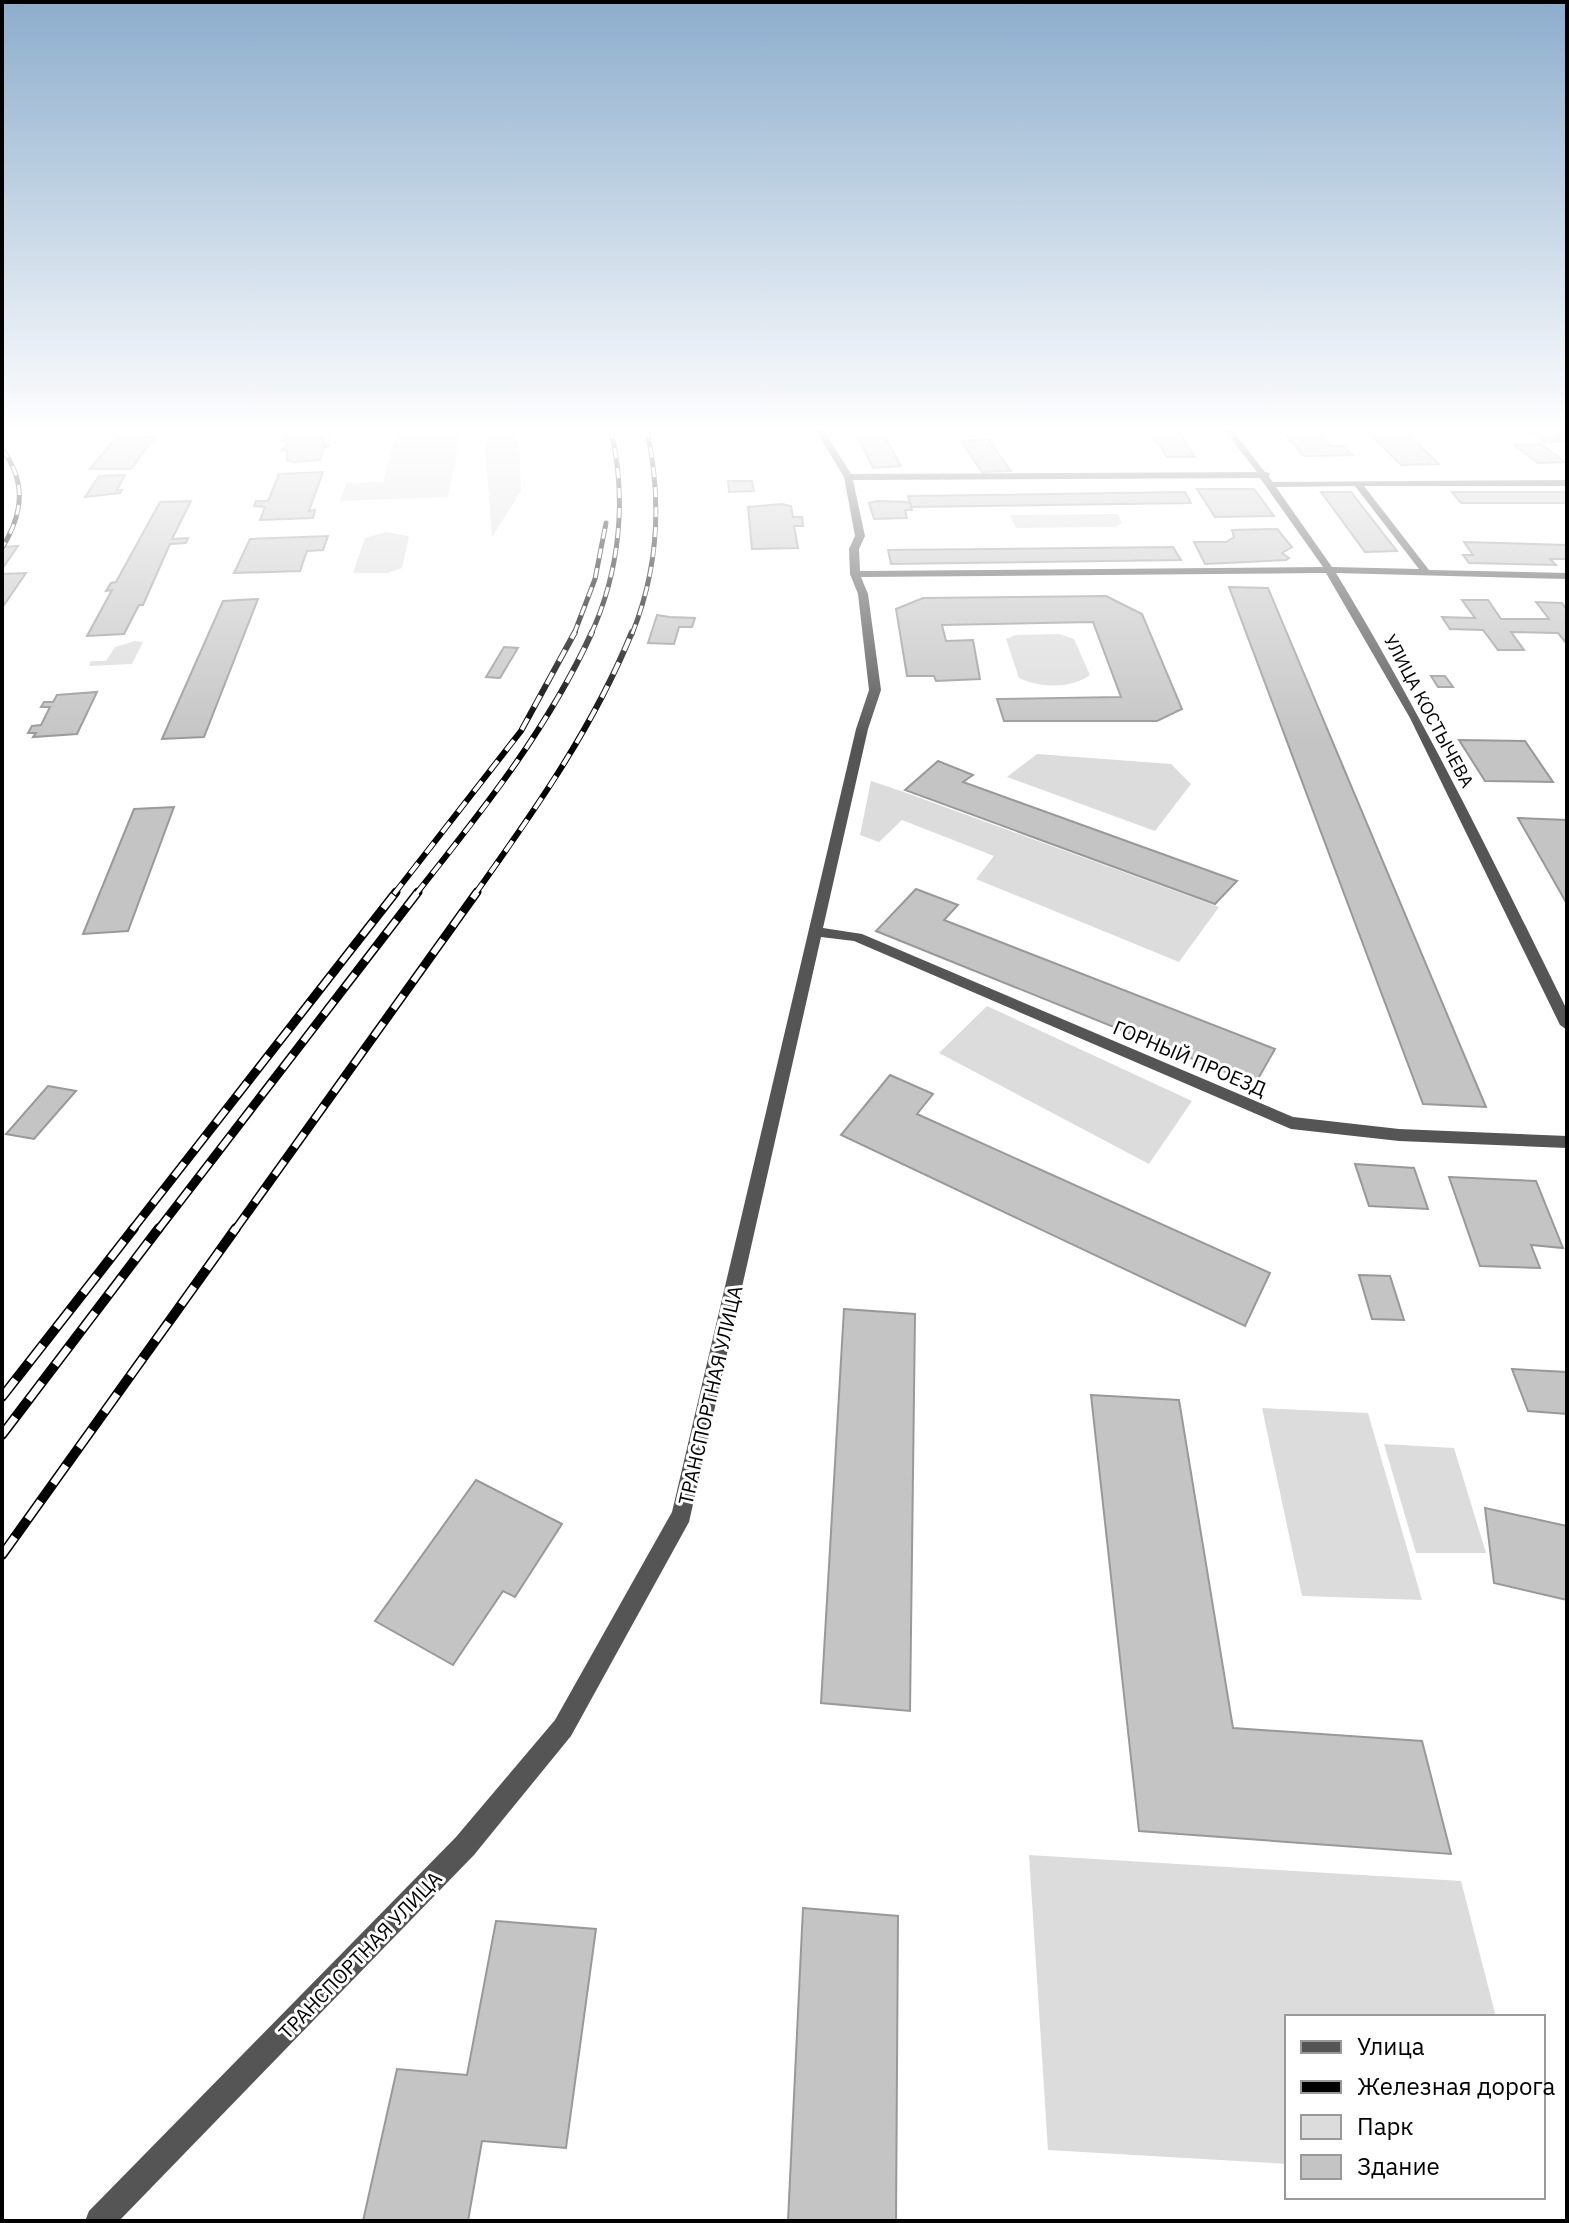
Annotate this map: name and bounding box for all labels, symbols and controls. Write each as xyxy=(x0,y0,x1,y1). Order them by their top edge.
street label: УЛИЦА КОСТЫЧЕВА xyxy=(1379,630,1479,792)
street label: ГОРНЫЙ ПРОЕЗД xyxy=(1109,1014,1271,1102)
street label: ТРАНСПОРТНАЯ УЛИЦА xyxy=(672,1283,748,1507)
street label: ТРАНСПОРТНАЯ УЛИЦА xyxy=(272,1865,448,2045)
legend xyxy=(1285,2015,1545,2199)
text: Улица xyxy=(1357,2030,1425,2062)
text: Железная дорога xyxy=(1357,2070,1555,2102)
text: Парк xyxy=(1357,2110,1414,2142)
text: Здание xyxy=(1357,2150,1440,2182)

